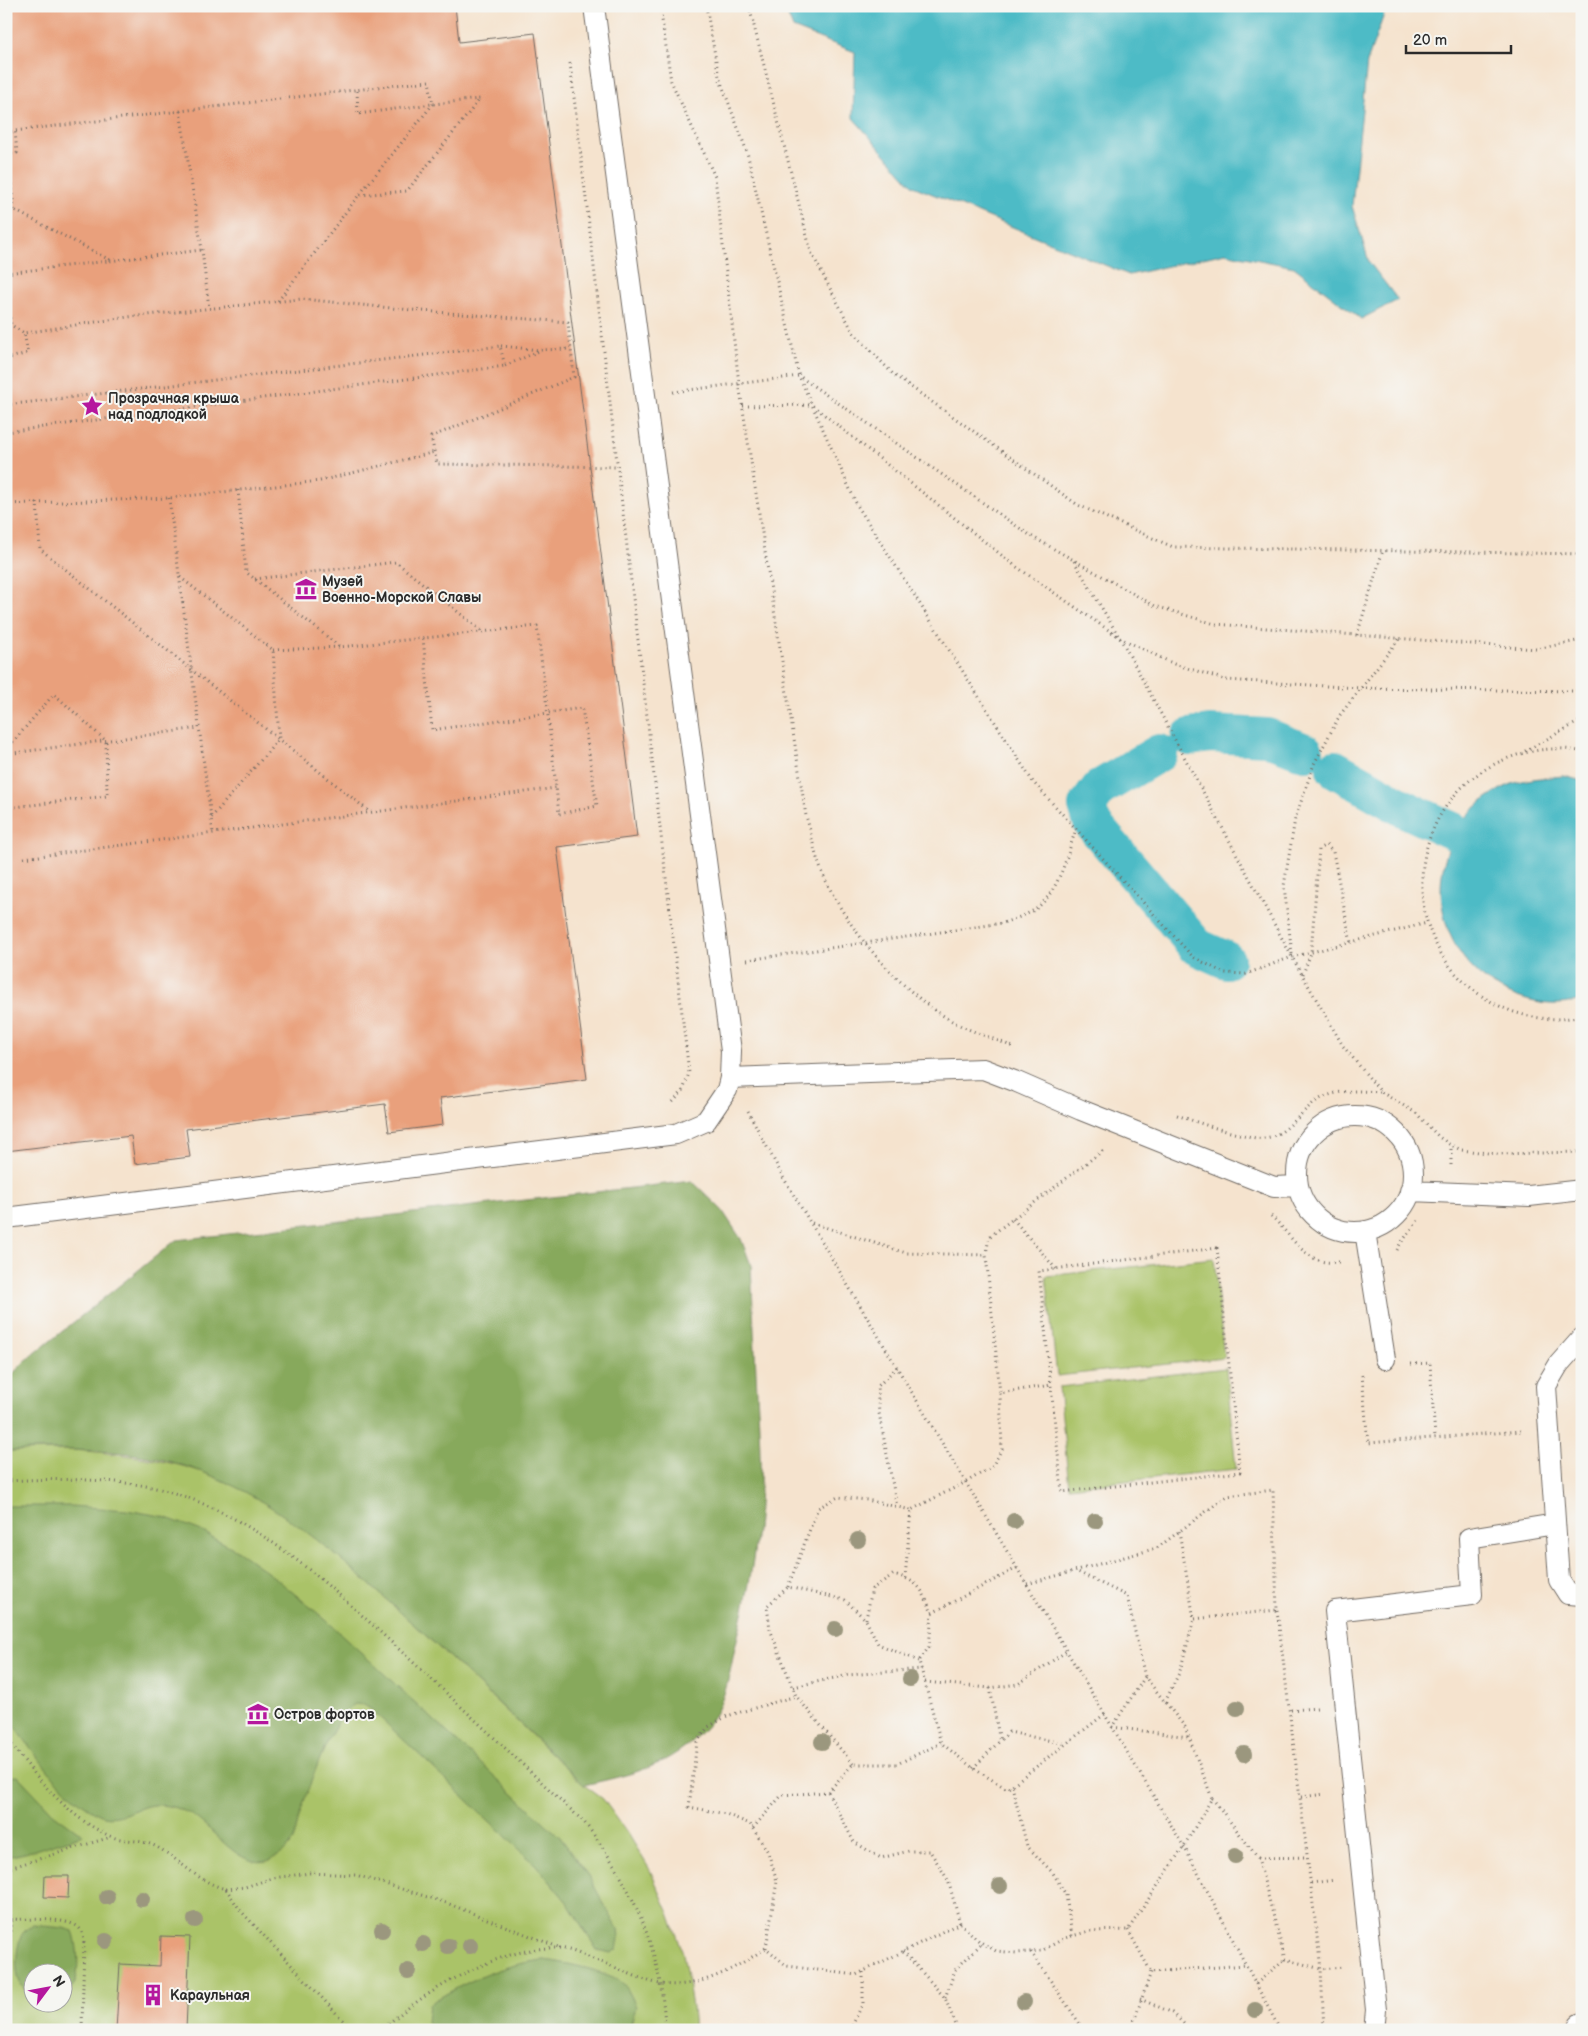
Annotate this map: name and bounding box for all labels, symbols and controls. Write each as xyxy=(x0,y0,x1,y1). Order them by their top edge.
scale bar xyxy=(1406,22,1510,54)
text: 20 m xyxy=(1413,31,1447,50)
place label: Прозрачная крыша над подлодкой xyxy=(108,390,240,423)
place icon: Прозрачная крыша над подлодкой xyxy=(79,393,105,419)
place label: Музей Военно-Морской Славы xyxy=(322,573,481,606)
museum icon: Музей Военно-Морской Славы xyxy=(293,576,319,602)
museum icon: Остров фортов xyxy=(245,1701,271,1727)
place label: Остров фортов xyxy=(274,1706,375,1723)
north arrow xyxy=(22,1964,72,2014)
text: N xyxy=(49,1972,69,1990)
building icon: Караульная xyxy=(140,1982,166,2008)
place label: Караульная xyxy=(170,1987,250,2004)

